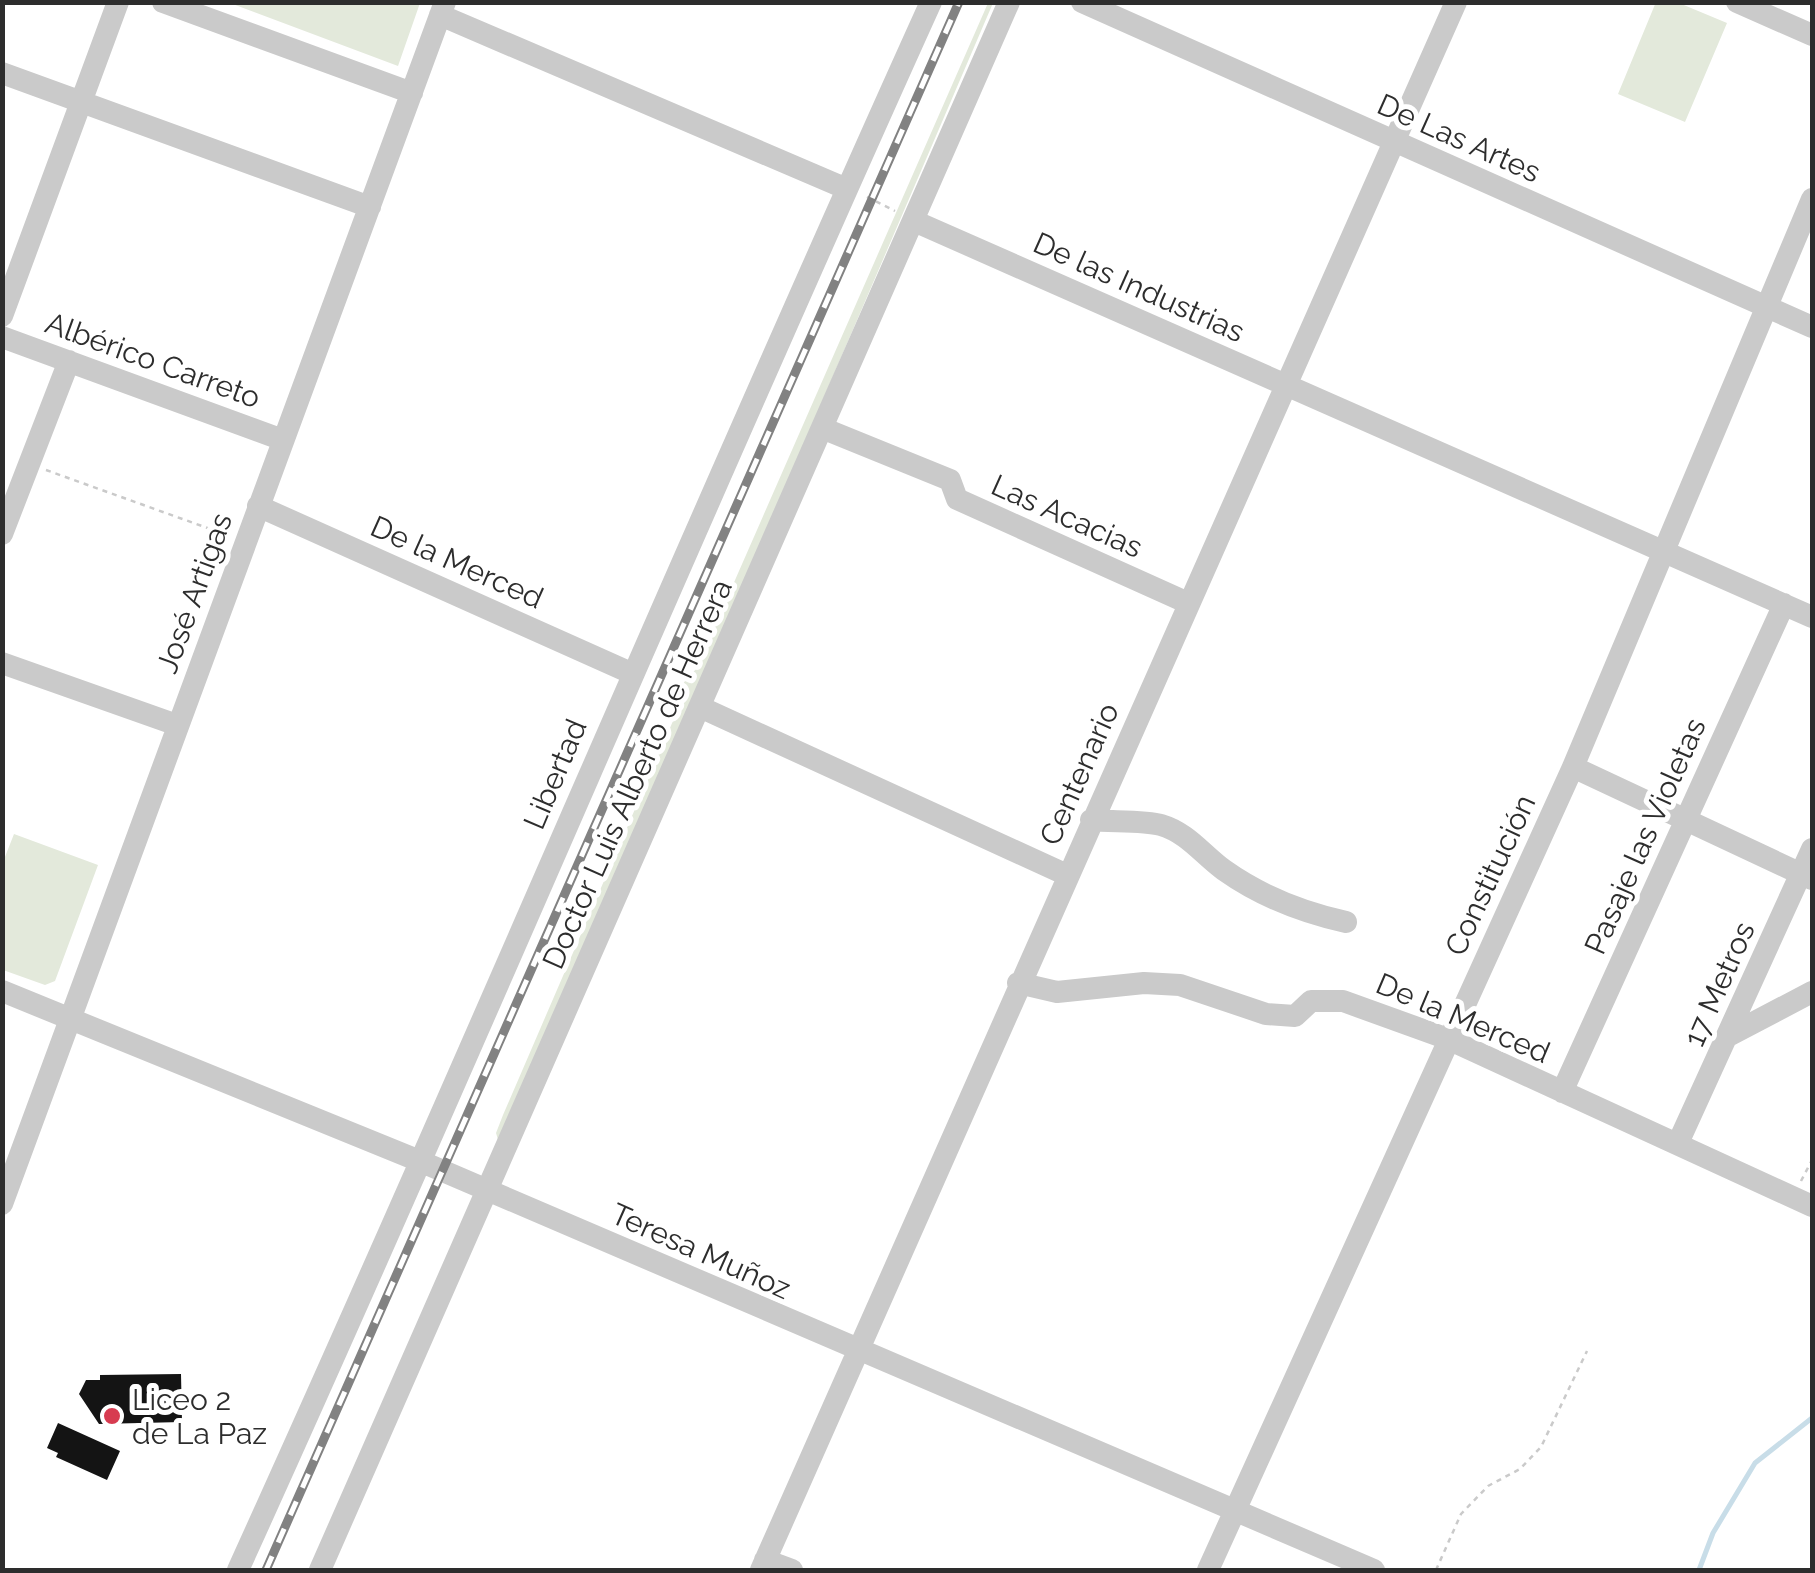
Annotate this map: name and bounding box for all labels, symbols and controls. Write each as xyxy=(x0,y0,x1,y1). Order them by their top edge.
street label: De Las Artes xyxy=(1372,87,1546,189)
street label: De las Industrias xyxy=(1028,225,1250,349)
street label: Albérico Carreto xyxy=(41,305,265,415)
street label: Las Acacias xyxy=(986,467,1148,565)
street label: José Artigas xyxy=(149,508,239,678)
street label: De la Merced xyxy=(365,508,549,616)
street label: Doctor Luis Alberto de Herrera xyxy=(535,574,739,974)
street label: Centenario xyxy=(1032,698,1126,850)
street label: Pasaje las Violetas xyxy=(1577,713,1713,959)
street label: Libertad xyxy=(516,714,594,834)
street label: Constitución xyxy=(1438,789,1542,961)
street label: 17 Metros xyxy=(1676,916,1762,1052)
street label: De la Merced xyxy=(1371,966,1555,1070)
street label: Teresa Muñoz xyxy=(606,1196,796,1306)
place label: Liceo 2 de La Paz xyxy=(132,1382,267,1451)
marker: Liceo 2 de La Paz xyxy=(101,1405,123,1427)

